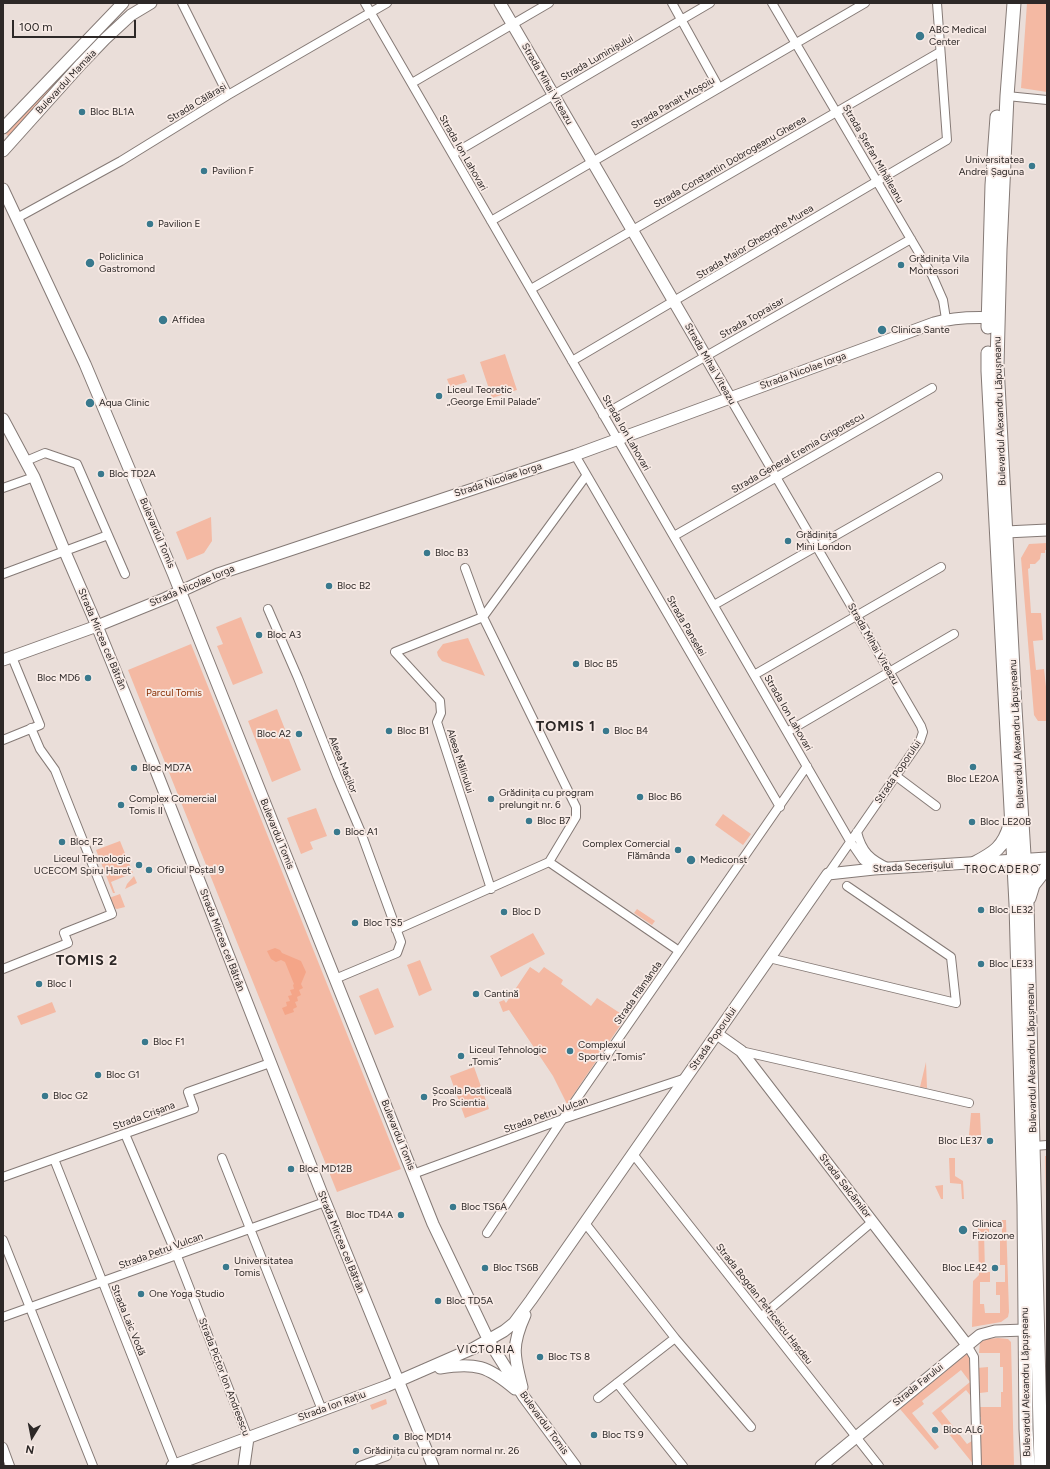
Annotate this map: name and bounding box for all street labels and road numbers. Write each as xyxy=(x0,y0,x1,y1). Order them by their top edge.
street label: Strada Luminișului xyxy=(559,32,635,84)
street label: Strada Mihai Viteazu xyxy=(519,41,575,127)
street label: Bulevardul Mamaia xyxy=(33,47,99,117)
street label: Strada Panait Moșoiu xyxy=(629,74,717,132)
street label: Strada Călărași xyxy=(165,81,229,125)
street label: Strada Ștefan Mihăileanu xyxy=(840,103,906,205)
street label: Strada Ion Lahovari xyxy=(436,113,490,193)
street label: Strada Constantin Dobrogeanu Gherea xyxy=(652,113,808,211)
street label: Strada Maior Gheorghe Murea xyxy=(694,202,816,282)
street label: Strada Topraisar xyxy=(718,295,786,341)
street label: Strada Mihai Viteazu xyxy=(682,321,738,407)
street label: Bulevardul Alexandru Lăpușneanu xyxy=(991,336,1009,486)
street label: Strada Nicolae Iorga xyxy=(758,350,848,392)
street label: Strada Ion Lahovari xyxy=(599,393,653,473)
street label: Strada General Eremia Grigorescu xyxy=(729,410,867,496)
street label: Strada Nicolae Iorga xyxy=(453,460,543,500)
street label: Bulevardul Tomis xyxy=(137,496,177,570)
street label: Strada Nicolae Iorga xyxy=(148,563,236,609)
street label: Strada Mircea cel Bătrân xyxy=(75,586,129,692)
street label: Strada Panselei xyxy=(664,593,708,659)
street label: Strada Mihai Viteazu xyxy=(845,601,901,687)
street label: Bulevardul Alexandru Lăpușneanu xyxy=(1007,659,1027,809)
street label: Strada Ion Lahovari xyxy=(761,673,815,753)
street label: Aleea Mălinului xyxy=(444,727,476,795)
street label: Aleea Macilor xyxy=(326,735,360,795)
street label: Strada Poporului xyxy=(872,738,924,806)
street label: Bulevardul Tomis xyxy=(257,797,297,871)
street label: Strada Secerișului xyxy=(873,859,953,875)
street label: Strada Mircea cel Bătrân xyxy=(197,887,247,993)
street label: Strada Flămânda xyxy=(612,959,664,1027)
street label: Bulevardul Alexandru Lăpușneanu xyxy=(1025,983,1039,1133)
street label: Strada Poporului xyxy=(687,1005,739,1073)
street label: Strada Petru Vulcan xyxy=(502,1094,590,1136)
street label: Bulevardul Tomis xyxy=(378,1098,418,1172)
street label: Strada Crișana xyxy=(111,1099,177,1133)
street label: Strada Salcâmilor xyxy=(816,1152,874,1220)
street label: Strada Mircea cel Bătrân xyxy=(315,1189,367,1295)
street label: Strada Petru Vulcan xyxy=(117,1230,205,1272)
street label: Strada Bogdan Petriceicu Hașdeu xyxy=(713,1241,815,1367)
street label: Strada Laic Vodă xyxy=(108,1283,148,1357)
street label: Bulevardul Alexandru Lăpușneanu xyxy=(1019,1307,1033,1457)
street label: Strada Pictor Ion Andreescu xyxy=(196,1316,252,1438)
street label: Strada Farului xyxy=(890,1361,946,1409)
street label: Strada Ion Rațiu xyxy=(296,1388,368,1424)
street label: Bulevardul Tomis xyxy=(517,1389,571,1457)

